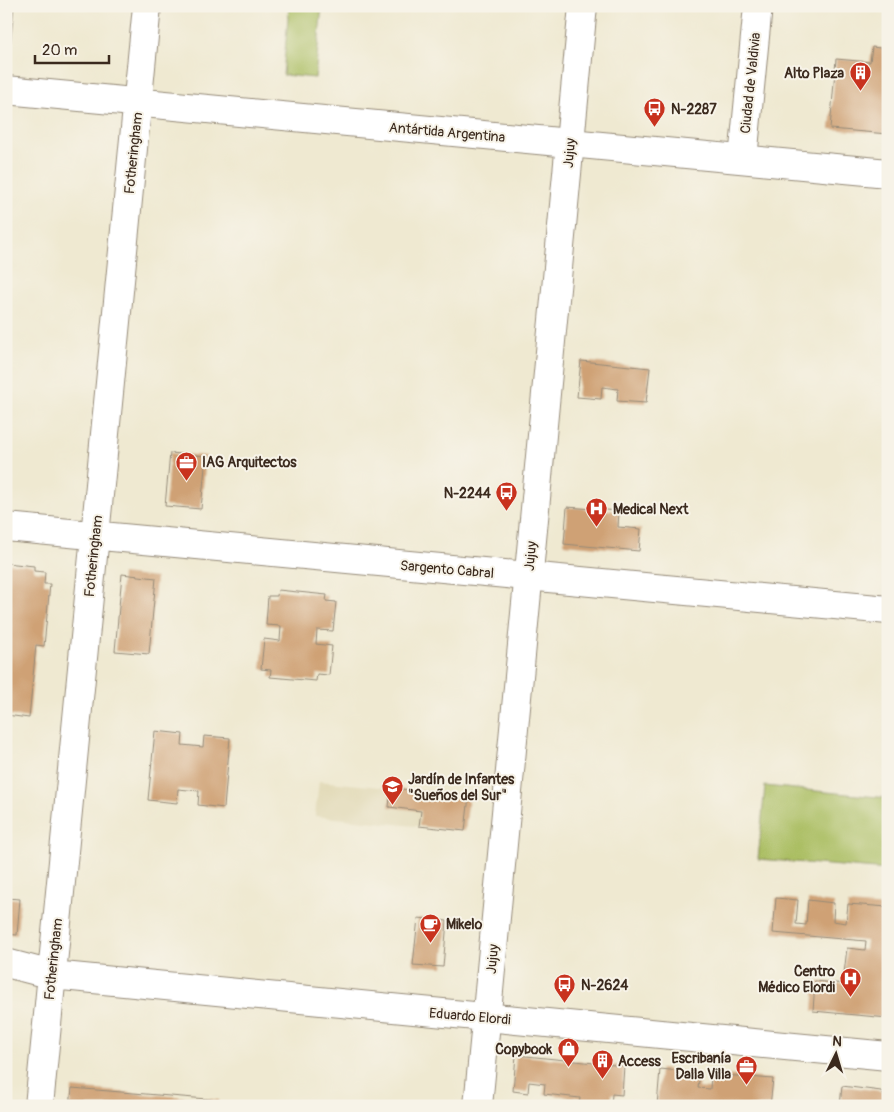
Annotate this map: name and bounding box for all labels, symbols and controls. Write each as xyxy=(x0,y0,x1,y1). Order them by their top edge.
scale bar xyxy=(35,32,109,64)
street label: Ciudad de Valdivia xyxy=(737,32,764,135)
text: 20 m xyxy=(42,41,77,60)
building icon: Alto Plaza xyxy=(848,61,872,92)
place label: Alto Plaza xyxy=(784,65,844,82)
bus stop icon: N-2287 xyxy=(643,97,667,128)
place label: N-2287 xyxy=(671,101,717,118)
street label: Fotheringham xyxy=(121,111,146,195)
street label: Antártida Argentina xyxy=(388,119,506,146)
street label: Jujuy xyxy=(560,137,579,169)
office icon: IAG Arquitectos xyxy=(174,450,198,481)
place label: IAG Arquitectos xyxy=(202,454,297,471)
bus stop icon: N-2244 xyxy=(495,481,519,512)
place label: N-2244 xyxy=(444,485,492,502)
hospital icon: Medical Next xyxy=(585,497,609,528)
place label: Medical Next xyxy=(613,501,689,518)
street label: Fotheringham xyxy=(81,514,106,598)
street label: Jujuy xyxy=(521,540,540,572)
street label: Sargento Cabral xyxy=(399,557,495,582)
place label: Jardín de Infantes "Sueños del Sur" xyxy=(408,771,515,804)
school or university icon: Jardín de Infantes "Sueños del Sur" xyxy=(380,775,404,806)
cafe icon: Mikelo xyxy=(418,912,442,943)
place label: Mikelo xyxy=(446,916,483,933)
street label: Fotheringham xyxy=(41,917,66,1001)
street label: Jujuy xyxy=(483,943,502,975)
place label: Centro Médico Elordi xyxy=(758,963,836,996)
hospital icon: Centro Médico Elordi xyxy=(839,967,863,998)
bus stop icon: N-2624 xyxy=(553,973,577,1004)
place label: N-2624 xyxy=(581,977,629,994)
street label: Eduardo Elordi xyxy=(428,1004,512,1029)
north arrow xyxy=(812,1030,862,1080)
text: N xyxy=(832,1033,843,1050)
shop icon: Copybook xyxy=(556,1037,580,1068)
place label: Copybook xyxy=(495,1041,552,1058)
building icon: Access xyxy=(590,1049,614,1080)
place label: Escribanía Dalla Villa xyxy=(672,1050,731,1083)
place label: Access xyxy=(618,1053,661,1070)
office icon: Escribanía Dalla Villa xyxy=(735,1054,759,1085)

